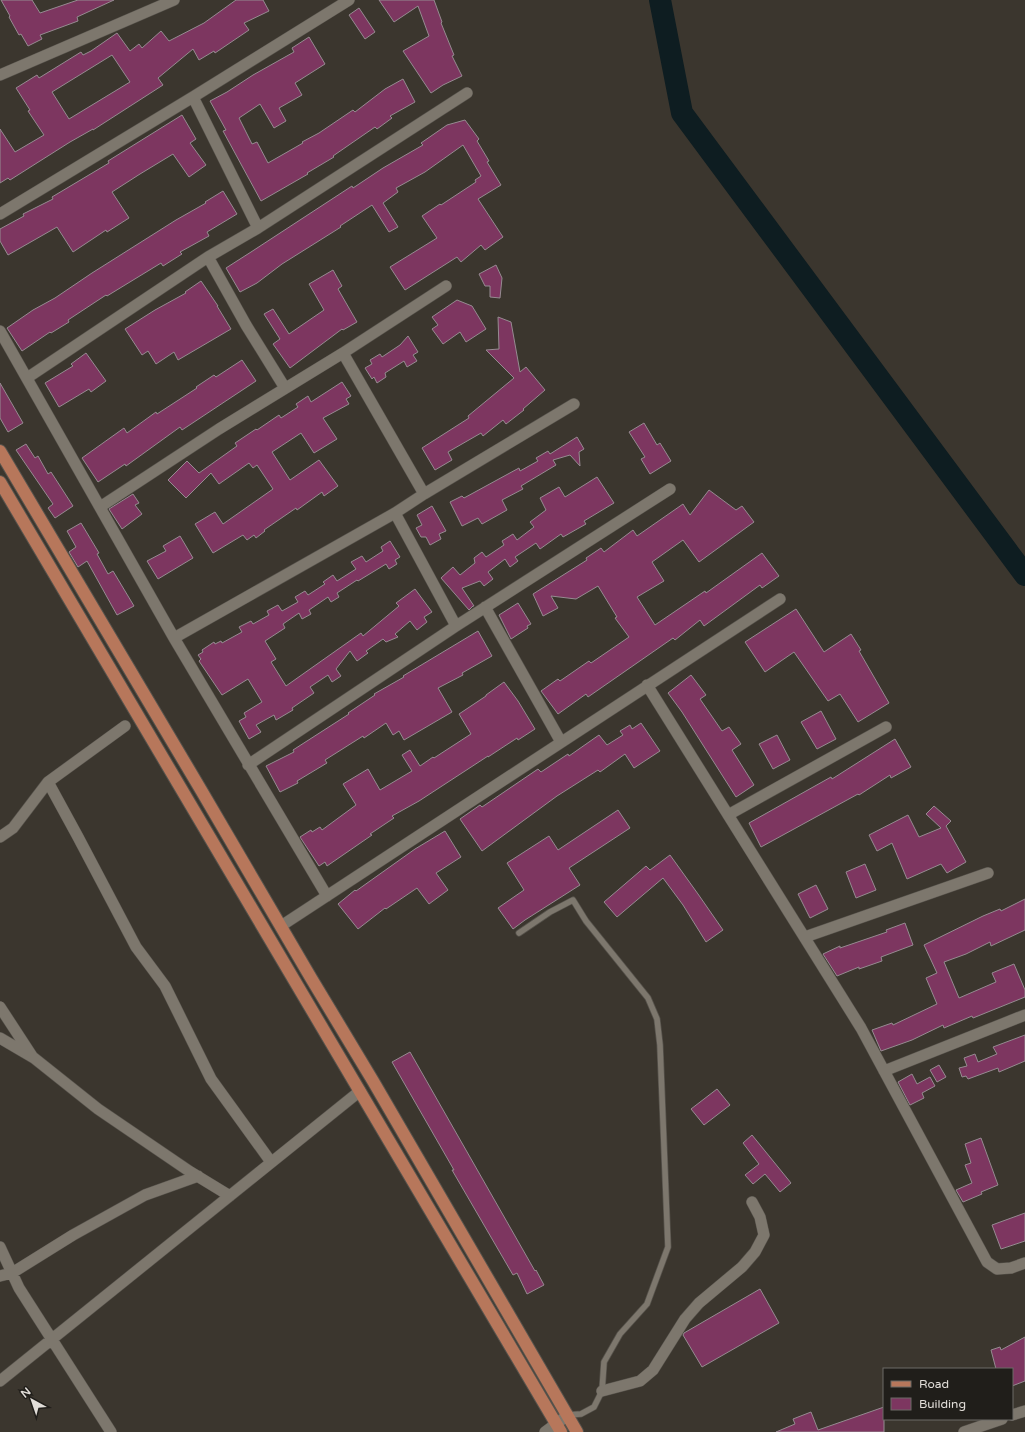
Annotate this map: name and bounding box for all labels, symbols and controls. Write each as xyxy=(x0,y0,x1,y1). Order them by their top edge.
legend xyxy=(883,1368,1013,1420)
text: Road xyxy=(919,1377,949,1391)
north arrow xyxy=(12,1380,52,1420)
text: N xyxy=(18,1385,33,1401)
text: Building xyxy=(919,1397,966,1411)

